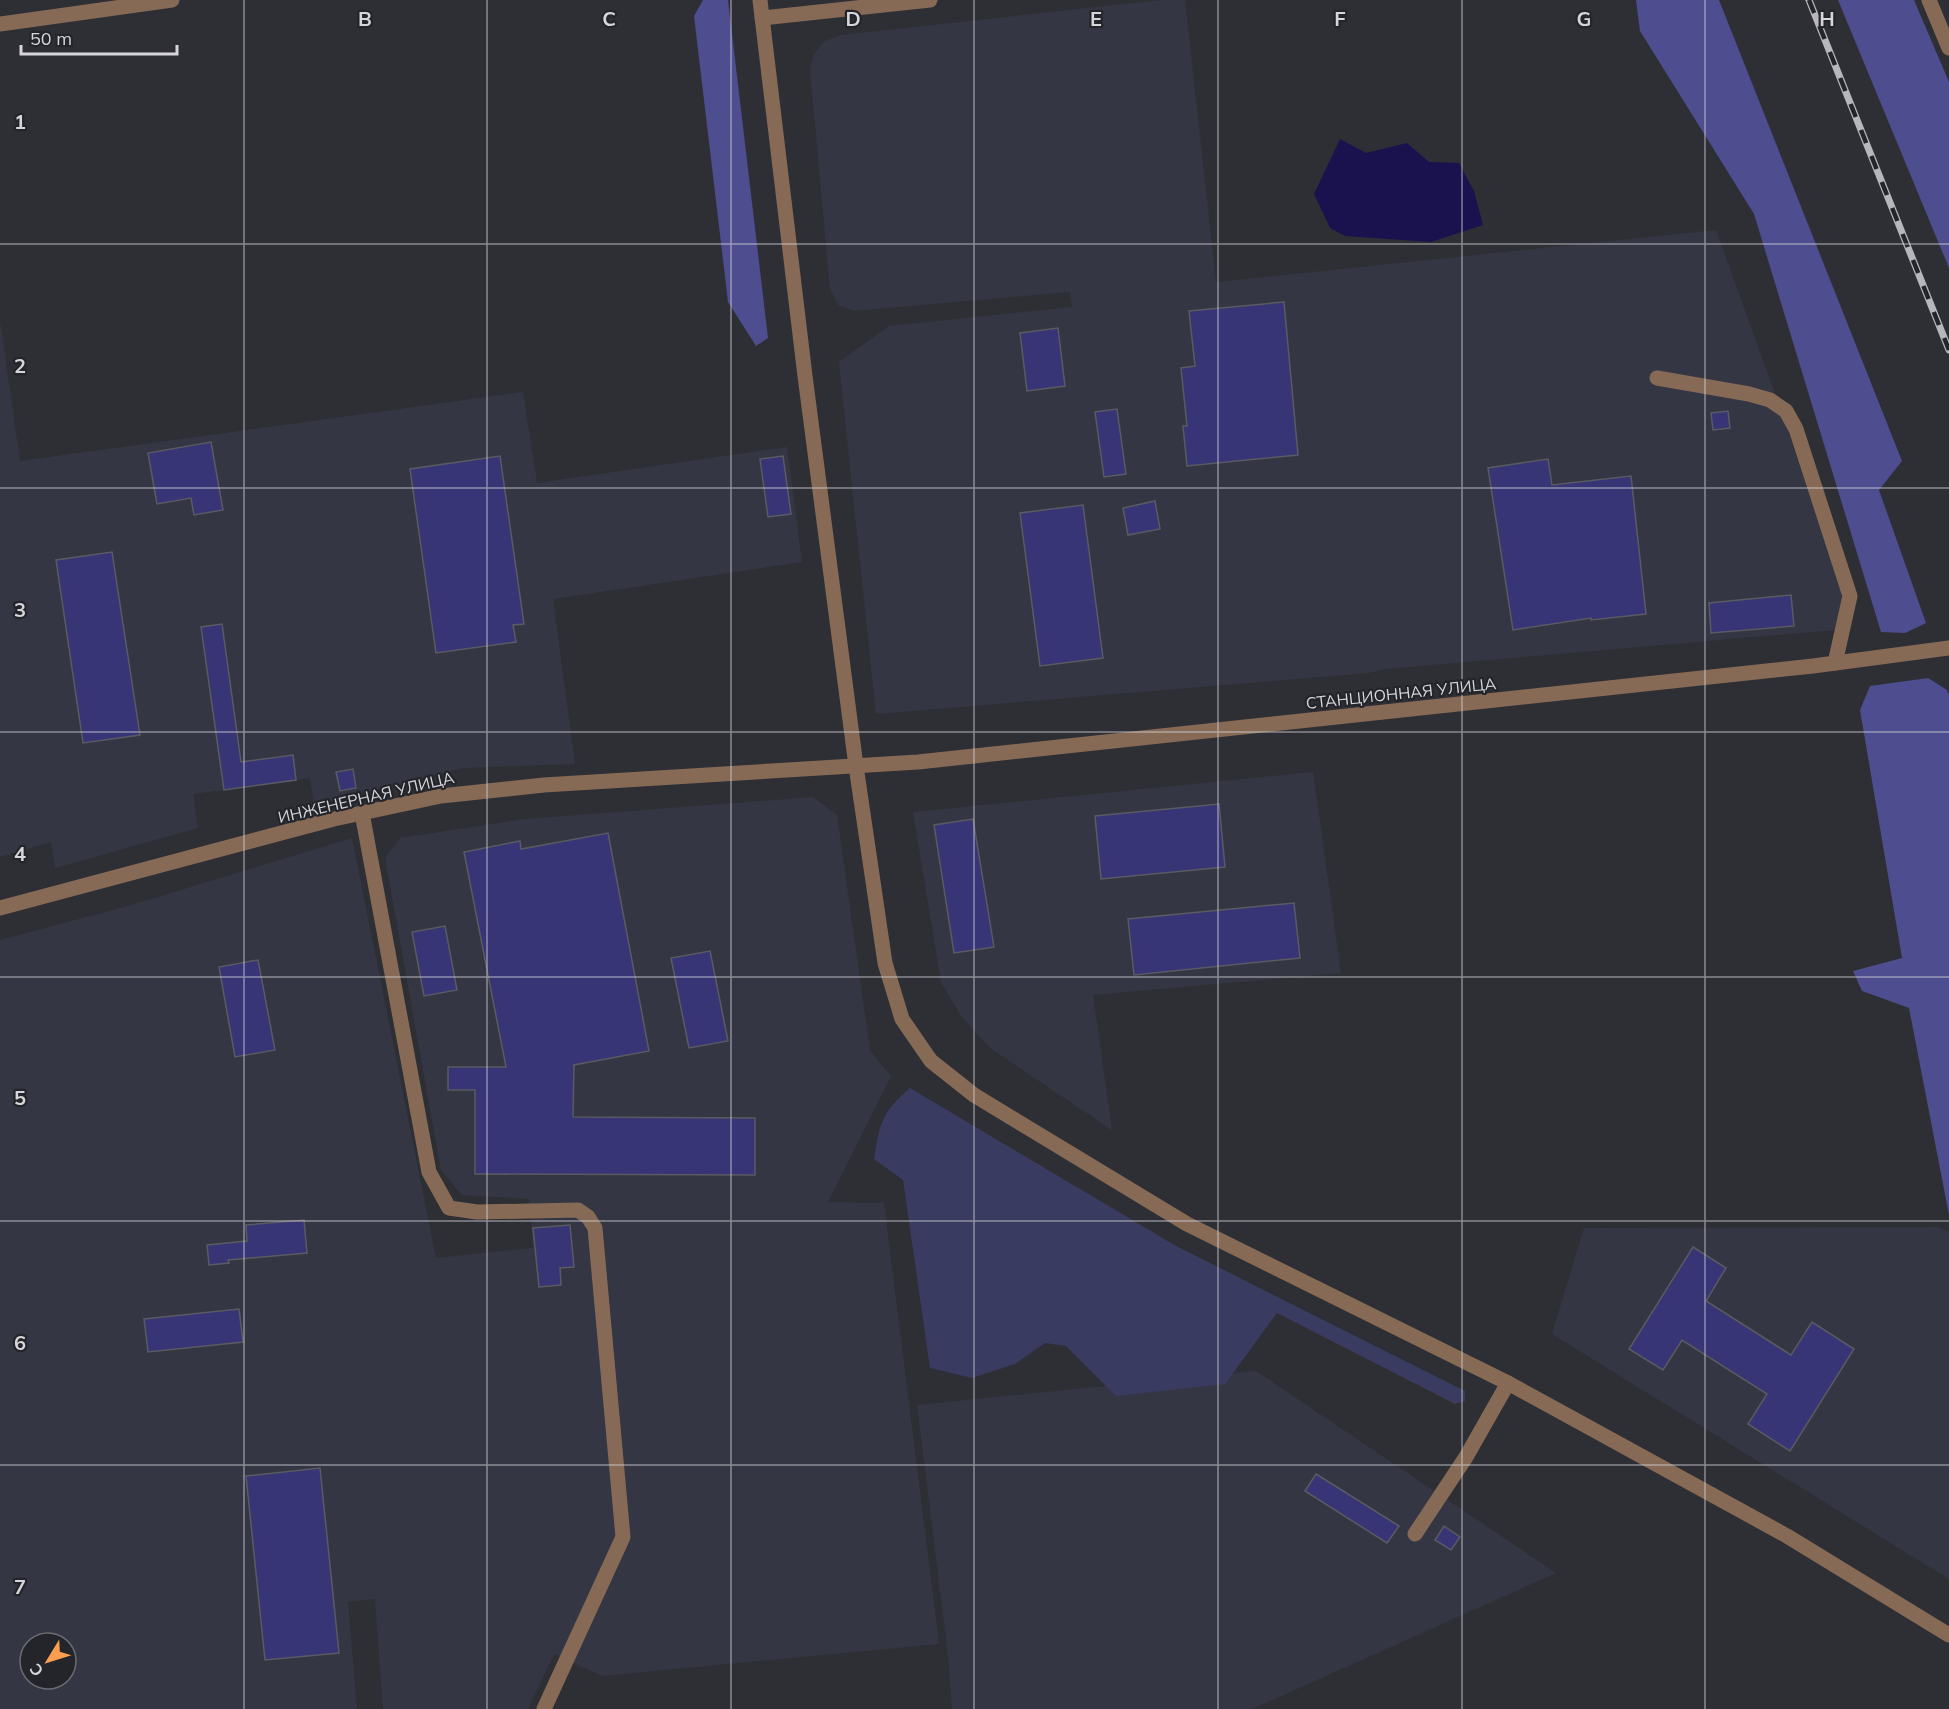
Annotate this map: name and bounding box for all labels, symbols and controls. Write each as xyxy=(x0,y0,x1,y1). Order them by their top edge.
text: B xyxy=(358,6,372,31)
text: C xyxy=(602,6,616,31)
text: D xyxy=(845,6,861,31)
text: E xyxy=(1090,6,1102,31)
text: F xyxy=(1334,6,1346,31)
text: G xyxy=(1577,6,1591,31)
text: H xyxy=(1819,6,1835,31)
scale bar xyxy=(21,18,177,56)
text: 50 m xyxy=(30,27,72,50)
text: 1 xyxy=(14,109,26,134)
text: 2 xyxy=(14,353,26,378)
text: 3 xyxy=(14,597,26,622)
street label: СТАНЦИОННАЯ УЛИЦА xyxy=(1305,673,1497,713)
street label: ИНЖЕНЕРНАЯ УЛИЦА xyxy=(276,767,456,827)
text: 4 xyxy=(14,841,26,866)
text: 5 xyxy=(14,1085,26,1110)
text: 6 xyxy=(14,1330,26,1355)
text: 7 xyxy=(14,1574,26,1599)
north arrow xyxy=(18,1631,78,1691)
text: С xyxy=(25,1660,47,1681)

